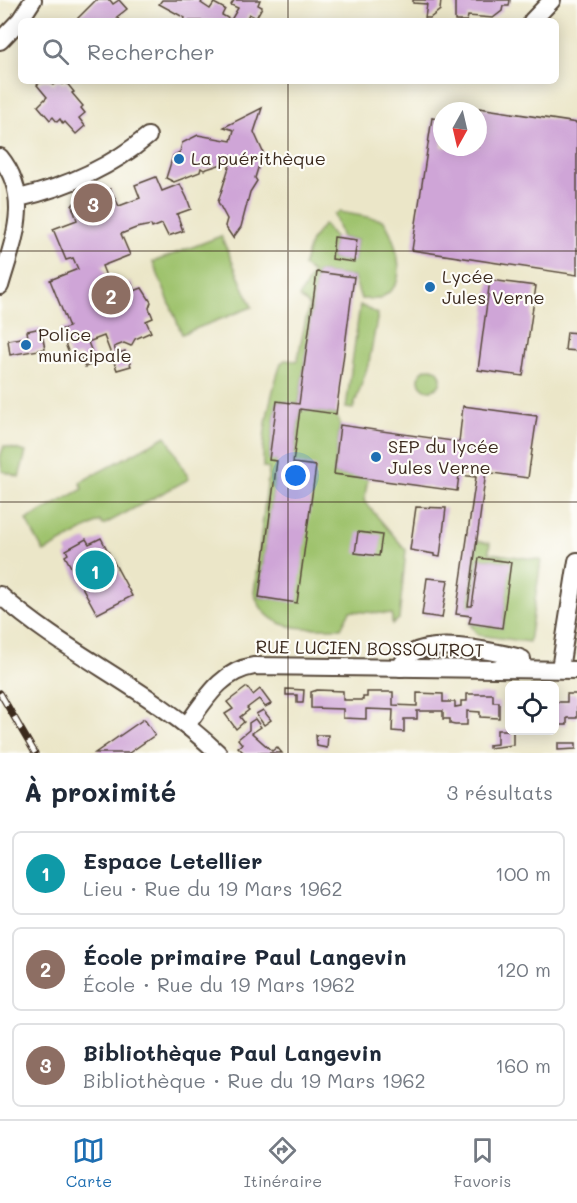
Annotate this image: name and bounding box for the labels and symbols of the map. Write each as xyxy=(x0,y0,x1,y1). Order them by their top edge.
north arrow xyxy=(433,102,487,156)
place label: La puérithèque xyxy=(191,146,326,170)
marker: La puérithèque xyxy=(172,152,186,166)
pin: 3 xyxy=(74,180,112,226)
place label: Lycée Jules Verne xyxy=(442,264,545,309)
pin: 2 xyxy=(92,272,130,318)
marker: Lycée Jules Verne xyxy=(423,280,437,294)
place label: Police municipale xyxy=(38,322,132,367)
marker: Police municipale xyxy=(19,338,33,352)
place label: SEP du lycée Jules Verne xyxy=(388,434,499,479)
marker: SEP du lycée Jules Verne xyxy=(369,450,383,464)
your location xyxy=(281,461,310,490)
pin: 1 xyxy=(76,548,115,592)
street label: RUE LUCIEN BOSSOUTROT xyxy=(255,634,485,662)

